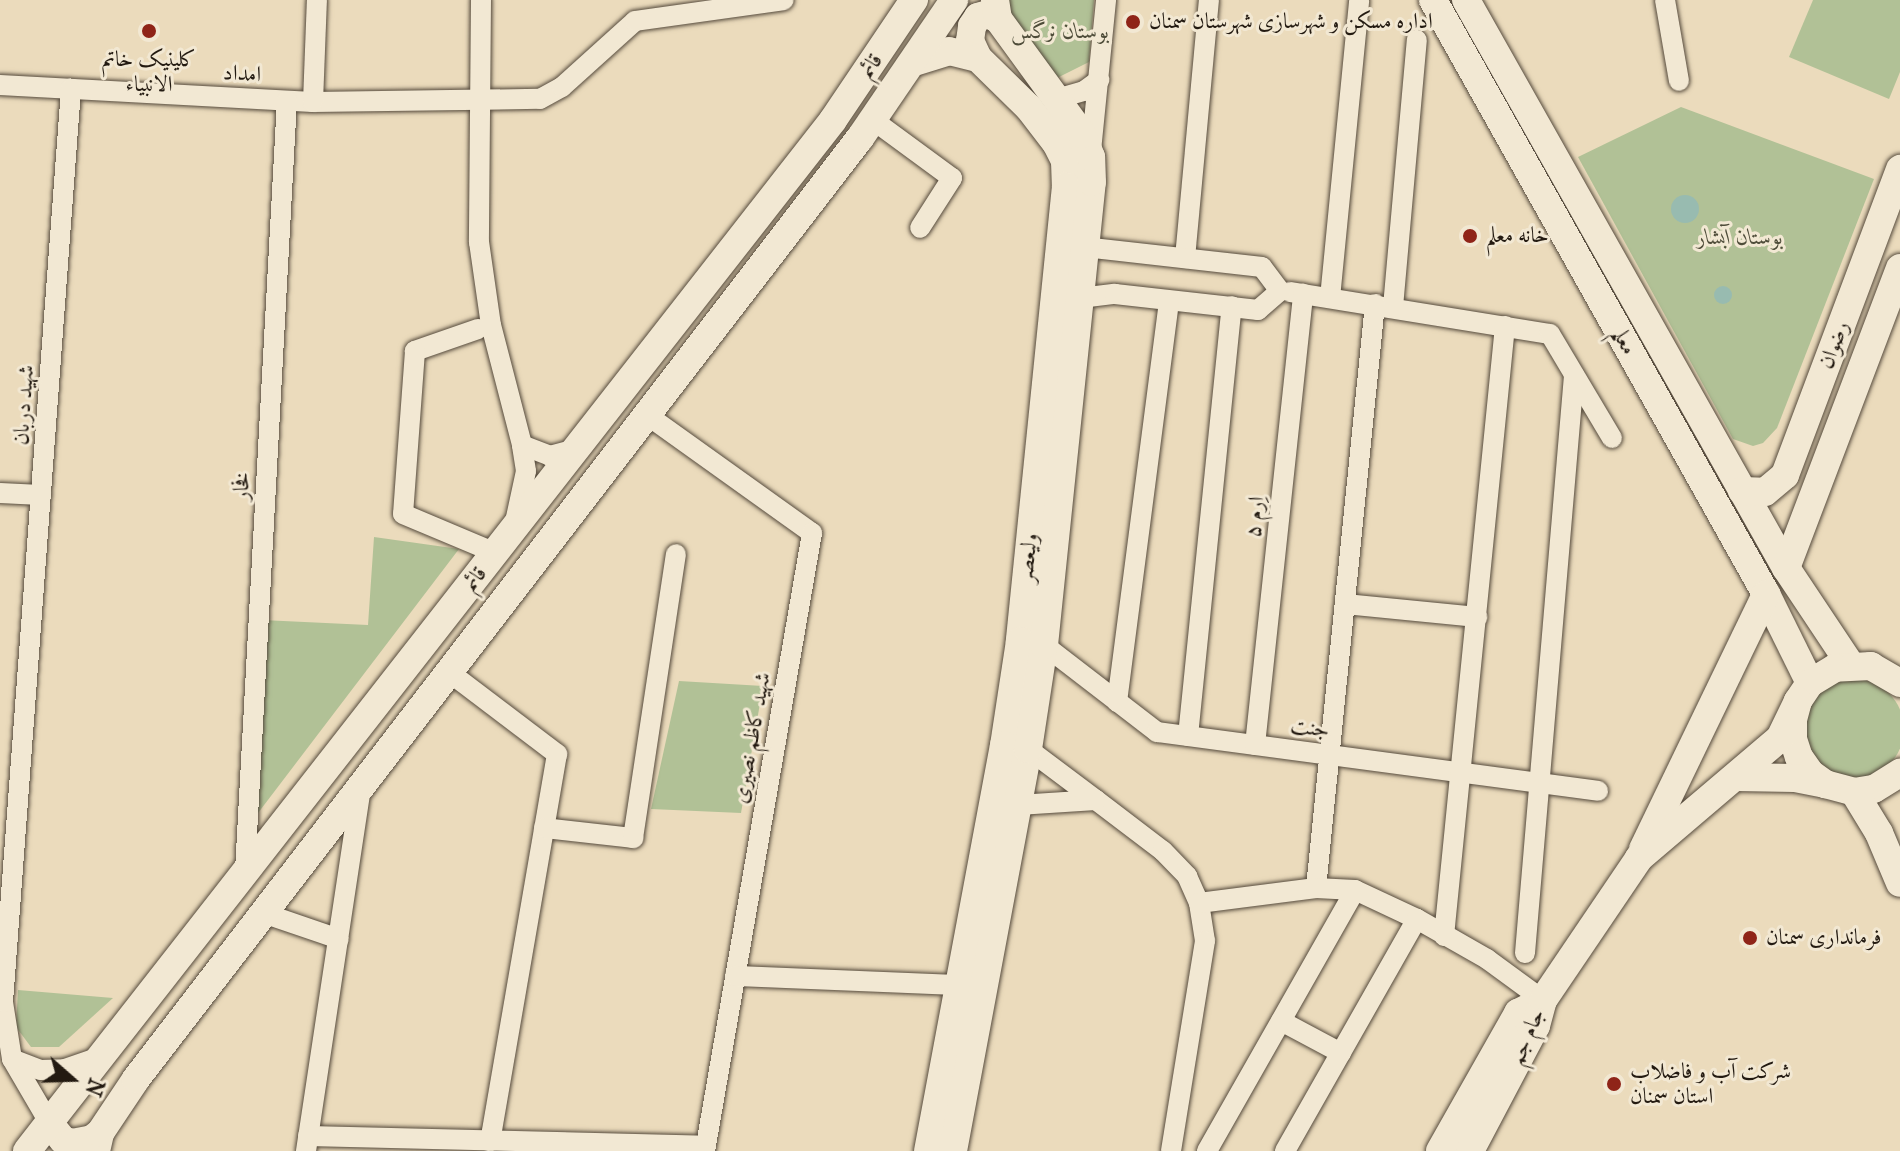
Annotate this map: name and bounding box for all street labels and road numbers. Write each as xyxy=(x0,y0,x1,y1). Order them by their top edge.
street label: قائم xyxy=(853,48,889,84)
street label: امداد xyxy=(222,60,262,88)
street label: رضوان xyxy=(1813,317,1855,373)
street label: معلم xyxy=(1606,323,1642,359)
street label: شهید دربان xyxy=(8,364,40,446)
street label: فخار xyxy=(228,471,256,501)
street label: اِرم ۵ xyxy=(1240,495,1270,539)
street label: ولیعصر xyxy=(1012,532,1044,584)
street label: قائم xyxy=(457,561,493,597)
street label: شهید کاظم نصیری xyxy=(727,670,777,806)
street label: جنت xyxy=(1289,712,1331,744)
street label: جام جم xyxy=(1503,1005,1551,1069)

